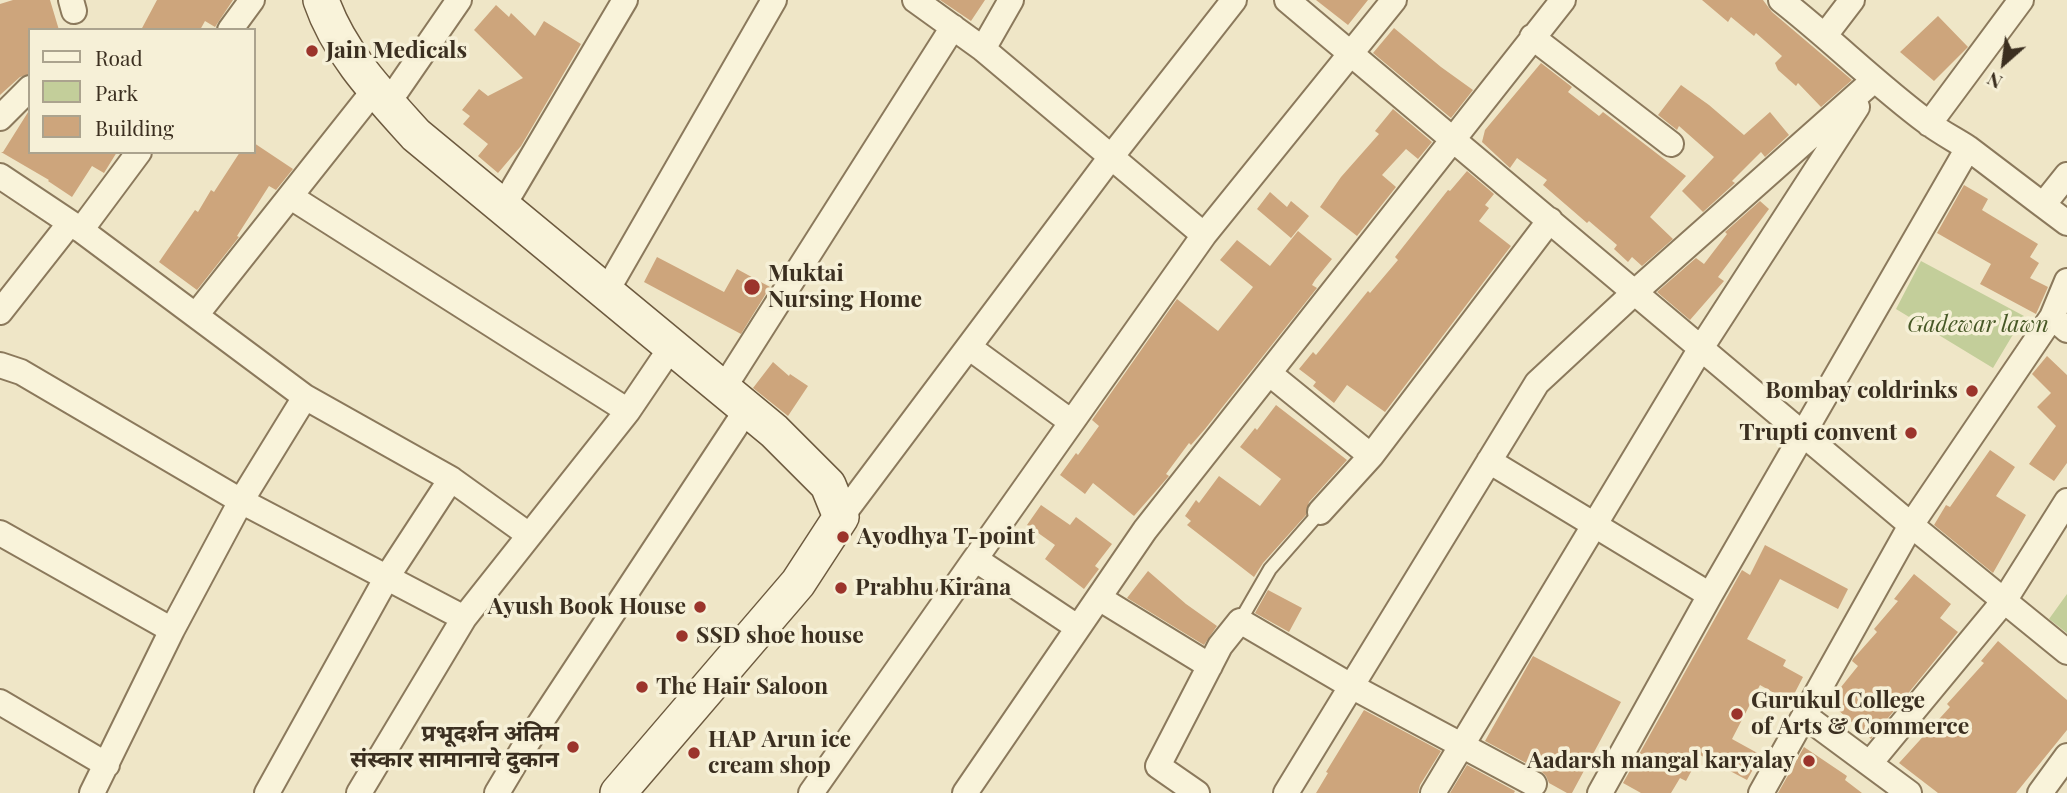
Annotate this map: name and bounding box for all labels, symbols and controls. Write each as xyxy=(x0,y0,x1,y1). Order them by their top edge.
legend xyxy=(28,28,256,154)
north arrow xyxy=(1969,28,2039,98)
place label: Jain Medicals xyxy=(326,37,467,65)
text: Road xyxy=(95,43,143,71)
marker: Jain Medicals xyxy=(304,43,320,59)
text: N xyxy=(1982,67,2006,96)
text: Park xyxy=(95,78,138,106)
text: Building xyxy=(95,113,174,141)
place label: Muktai Nursing Home xyxy=(768,260,922,314)
marker: Muktai Nursing Home xyxy=(742,277,762,297)
park label: Gadewar lawn xyxy=(1907,311,2049,339)
place label: Bombay coldrinks xyxy=(1765,377,1958,405)
marker: Bombay coldrinks xyxy=(1964,383,1980,399)
place label: Trupti convent xyxy=(1739,419,1897,447)
marker: Trupti convent xyxy=(1903,425,1919,441)
place label: Ayodhya T-point xyxy=(857,523,1035,551)
marker: Ayodhya T-point xyxy=(835,529,851,545)
place label: Prabhu Kirana xyxy=(855,574,1011,602)
marker: Prabhu Kirana xyxy=(833,580,849,596)
place label: Ayush Book House xyxy=(488,593,686,621)
marker: Ayush Book House xyxy=(692,599,708,615)
place label: SSD shoe house xyxy=(696,622,864,650)
marker: SSD shoe house xyxy=(674,628,690,644)
place label: The Hair Saloon xyxy=(656,673,828,701)
marker: The Hair Saloon xyxy=(634,679,650,695)
place label: Gurukul College of Arts & Commerce xyxy=(1751,687,1969,741)
marker: Gurukul College of Arts & Commerce xyxy=(1729,706,1745,722)
place label: प्रभूदर्शन अंतिम संस्कार सामानाचे दुकान xyxy=(350,720,559,774)
place label: HAP Arun ice cream shop xyxy=(708,726,851,780)
marker: प्रभूदर्शन अंतिम संस्कार सामानाचे दुकान xyxy=(565,739,581,755)
marker: HAP Arun ice cream shop xyxy=(686,745,702,761)
place label: Aadarsh mangal karyalay xyxy=(1527,747,1795,775)
marker: Aadarsh mangal karyalay xyxy=(1801,753,1817,769)

